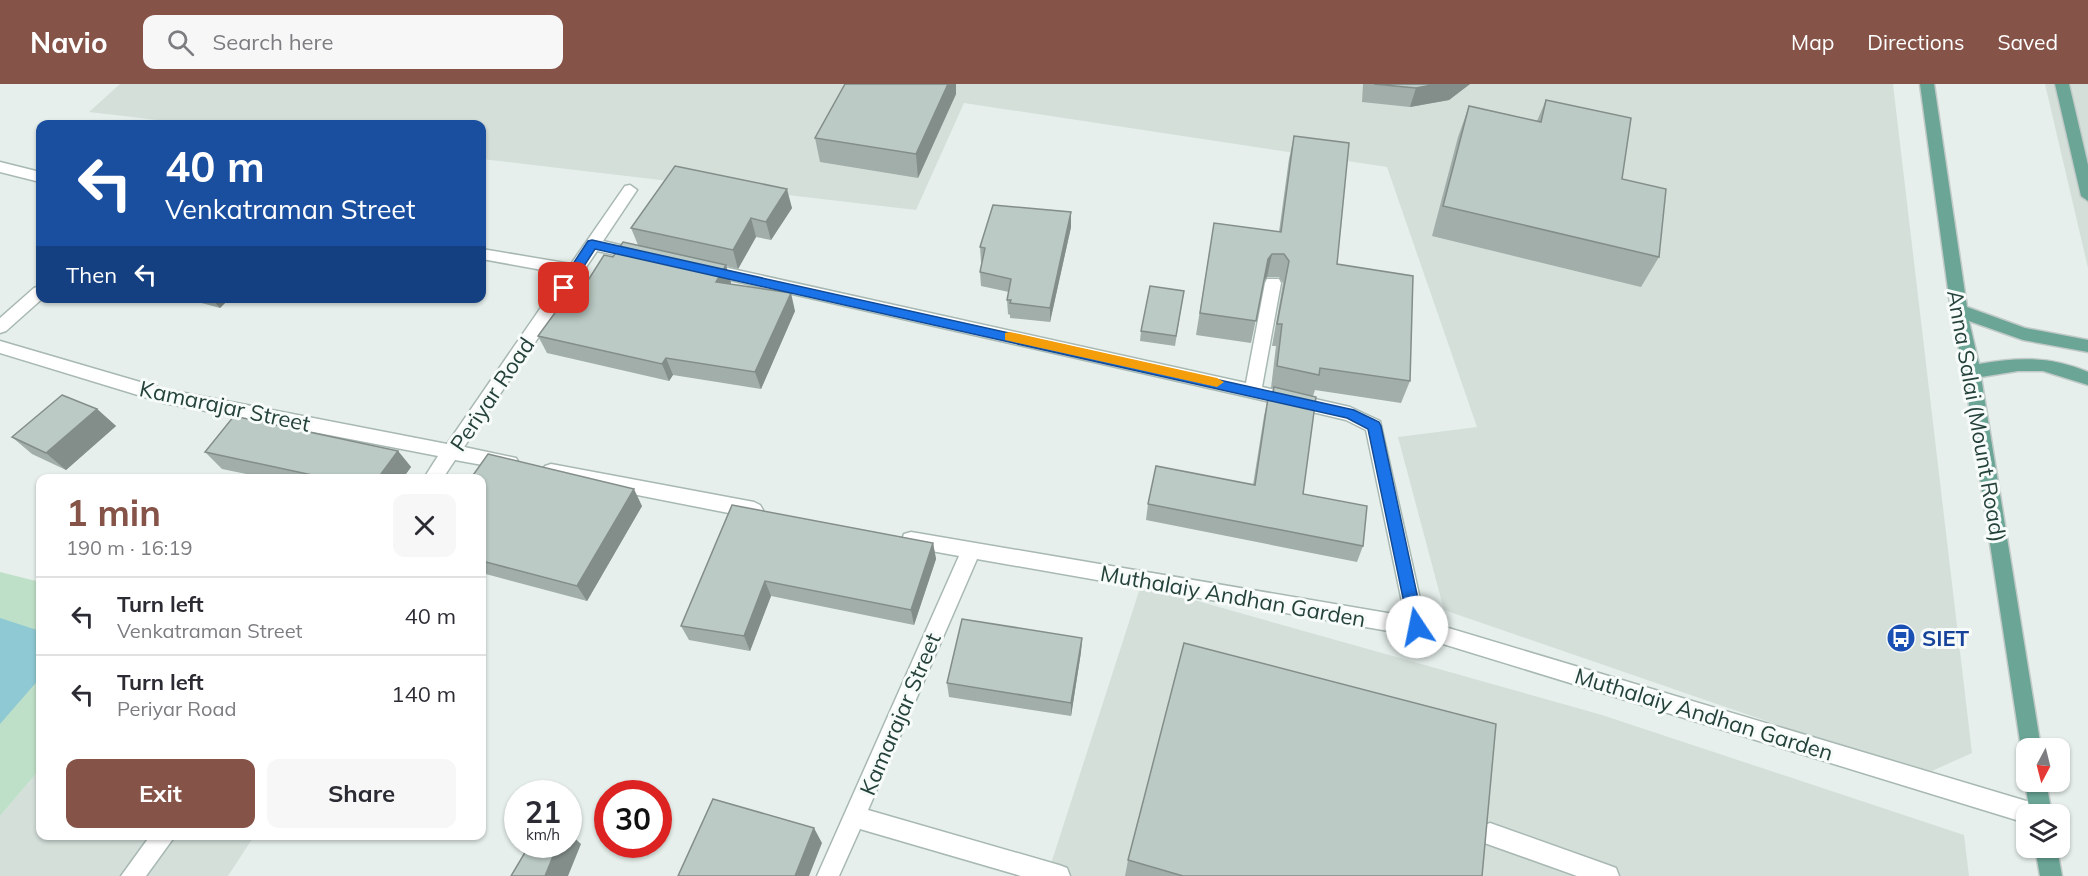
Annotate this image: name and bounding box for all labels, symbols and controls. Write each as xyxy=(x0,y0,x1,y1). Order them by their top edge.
search box xyxy=(143,15,563,69)
text: Navio xyxy=(30,25,107,60)
icon: search xyxy=(164,26,197,59)
text: Search here xyxy=(212,28,333,56)
text: Map xyxy=(1791,29,1834,55)
text: Directions xyxy=(1867,29,1964,55)
text: Saved xyxy=(1997,29,2058,55)
text: 40 m xyxy=(165,140,265,193)
icon: left xyxy=(66,144,144,222)
text: Venkatraman Street xyxy=(165,192,416,226)
icon: left xyxy=(129,258,162,291)
text: Then xyxy=(66,261,117,289)
pin xyxy=(538,262,589,313)
icon: arrive xyxy=(547,271,580,304)
street label: Anna Salai (Mount Road) xyxy=(1941,288,2013,544)
street label: Periyar Road xyxy=(444,332,540,456)
street label: Kamarajar Street xyxy=(137,374,313,438)
text: 1 min xyxy=(66,490,161,535)
button: close xyxy=(393,494,456,557)
text: 190 m · 16:19 xyxy=(66,535,192,560)
street label: Muthalaiy Andhan Garden xyxy=(1098,559,1368,633)
text: Turn left xyxy=(117,590,204,618)
position arrow xyxy=(1385,595,1449,659)
icon: left xyxy=(66,600,99,633)
text: 40 m xyxy=(405,602,456,630)
text: Venkatraman Street xyxy=(117,618,303,643)
bus stop icon: SIET xyxy=(1885,622,1917,654)
place label: SIET xyxy=(1922,624,1969,652)
street label: Kamarajar Street xyxy=(853,628,947,799)
street label: Muthalaiy Andhan Garden xyxy=(1571,661,1837,767)
text: Turn left xyxy=(117,668,204,696)
icon: left xyxy=(66,678,99,711)
text: 140 m xyxy=(391,680,456,708)
text: Periyar Road xyxy=(117,696,236,721)
north arrow xyxy=(2016,738,2070,792)
map controls xyxy=(2016,738,2070,858)
button: Exit xyxy=(66,759,255,828)
button: Share xyxy=(267,759,456,828)
speed limit sign: 30 xyxy=(594,780,672,858)
text: 21 xyxy=(525,793,561,831)
button: layers xyxy=(2016,804,2070,858)
text: km/h xyxy=(526,825,560,844)

